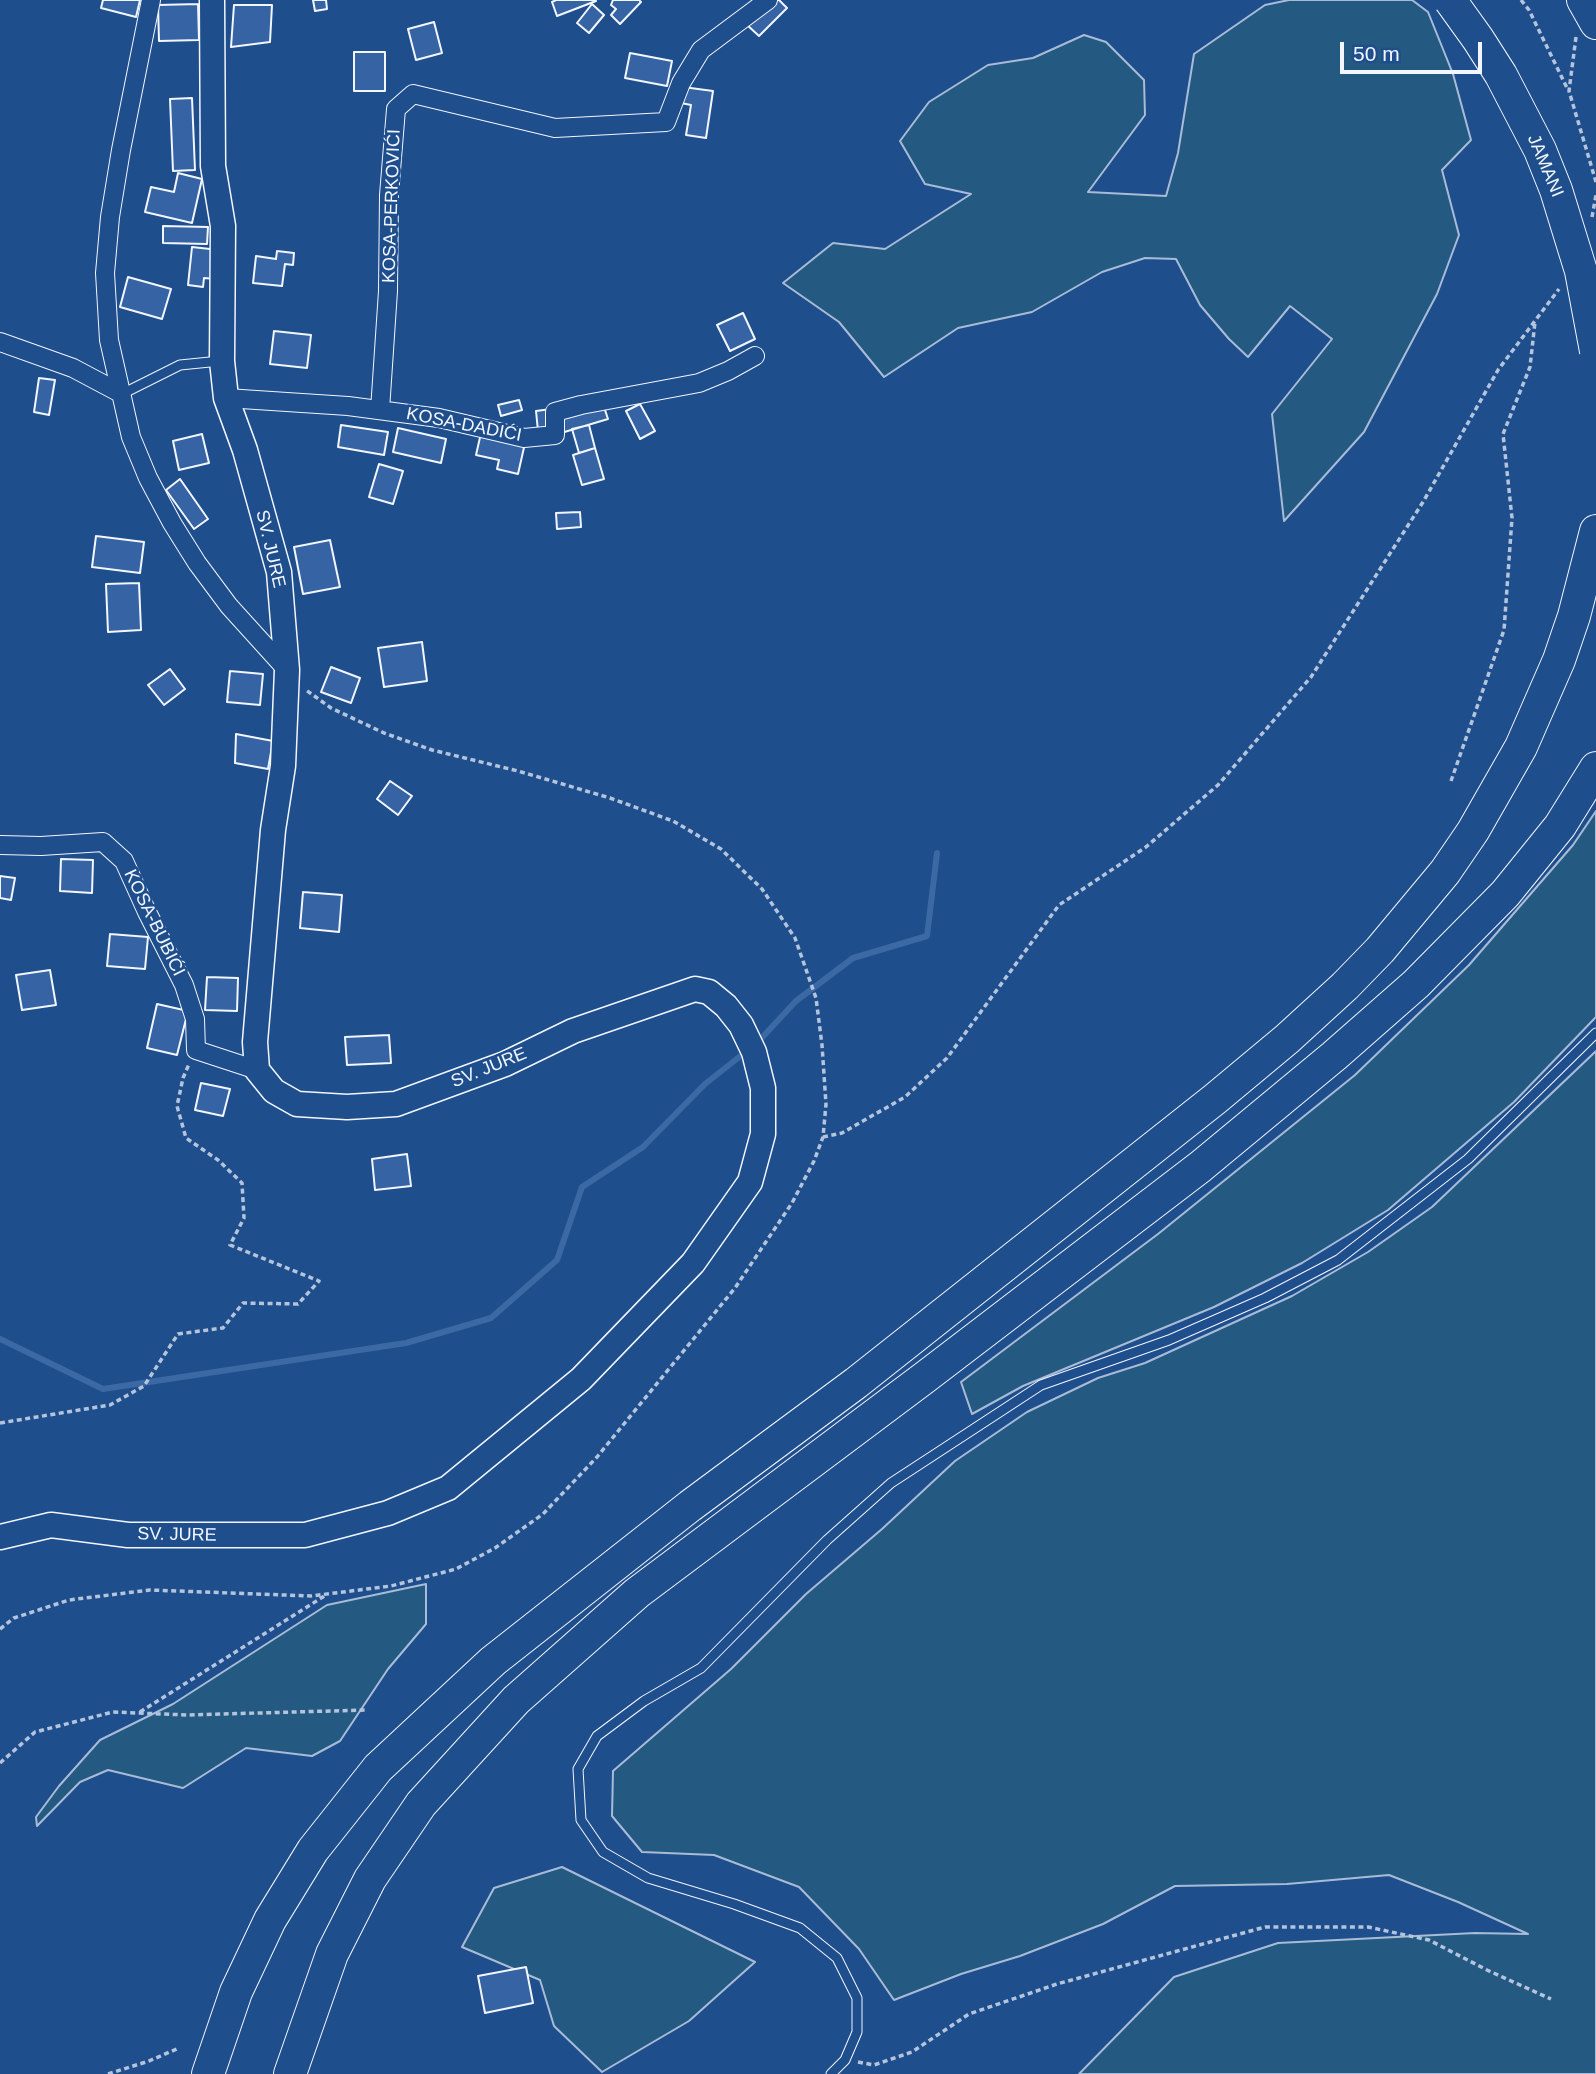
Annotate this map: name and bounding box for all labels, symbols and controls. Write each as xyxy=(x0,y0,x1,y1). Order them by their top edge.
scale bar xyxy=(1344,28,1486,72)
text: 50 m xyxy=(1353,42,1400,65)
street label: KOSA-PERKOVIĆI xyxy=(379,129,405,283)
street label: JAMANI xyxy=(1522,131,1568,201)
street label: KOSA-DADIĆI xyxy=(405,403,523,447)
street label: SV. JURE xyxy=(251,508,289,590)
street label: KOSA-BUBIĆI xyxy=(119,866,189,980)
street label: SV. JURE xyxy=(448,1043,530,1093)
street label: SV. JURE xyxy=(137,1524,217,1546)

